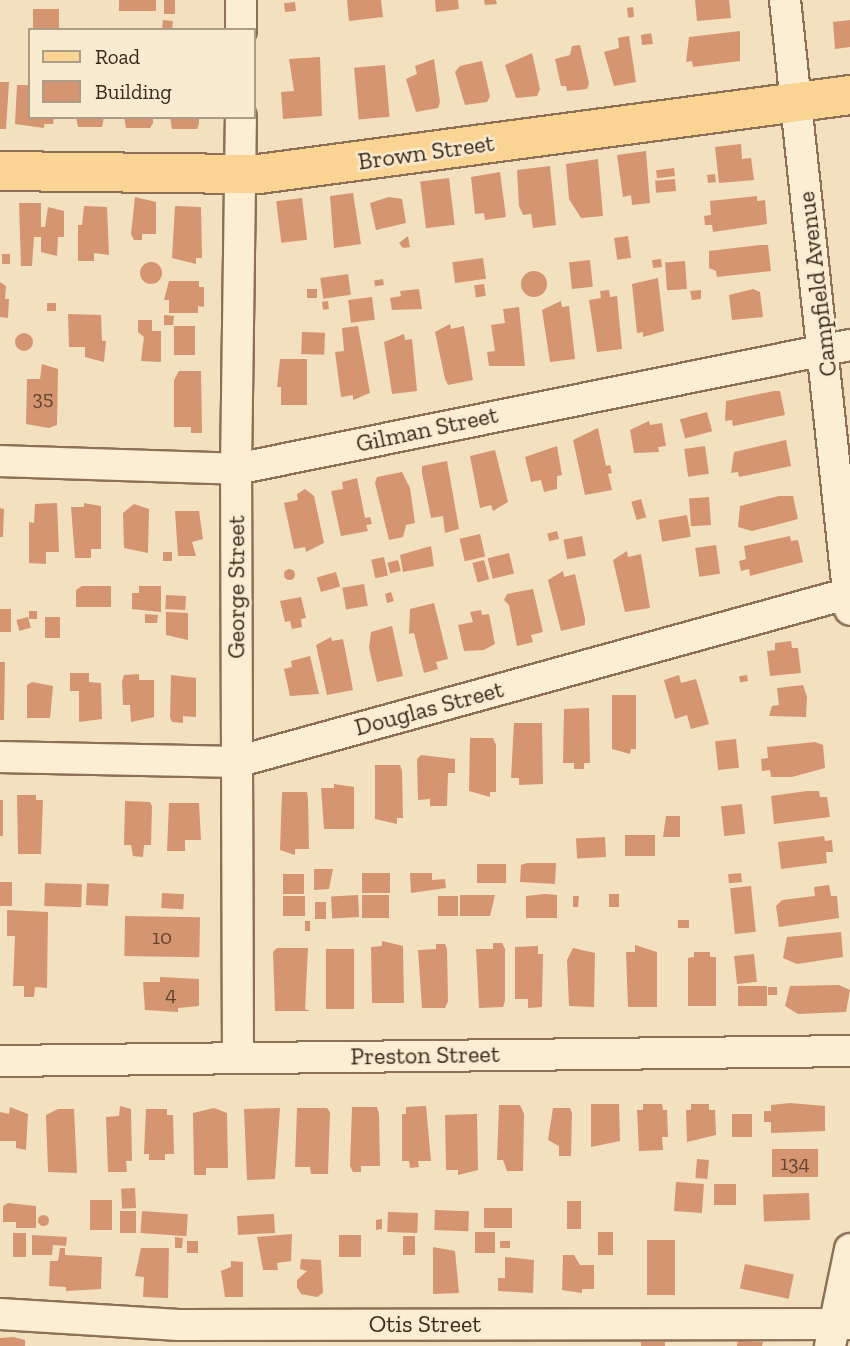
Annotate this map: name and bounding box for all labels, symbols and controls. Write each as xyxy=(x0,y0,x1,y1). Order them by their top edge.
legend xyxy=(28,28,256,119)
text: Road xyxy=(95,44,140,69)
text: Building xyxy=(95,79,172,104)
street label: Brown Street xyxy=(356,128,496,176)
street label: Campfield Avenue xyxy=(791,189,843,379)
house number: 35 xyxy=(32,385,54,411)
street label: Gilman Street xyxy=(353,400,501,458)
street label: George Street xyxy=(222,515,250,659)
street label: Douglas Street xyxy=(351,674,507,742)
house number: 10 xyxy=(152,924,172,950)
house number: 4 xyxy=(165,981,177,1007)
street label: Preston Street xyxy=(350,1039,500,1071)
house number: 134 xyxy=(780,1150,810,1176)
street label: Otis Street xyxy=(369,1310,481,1338)

